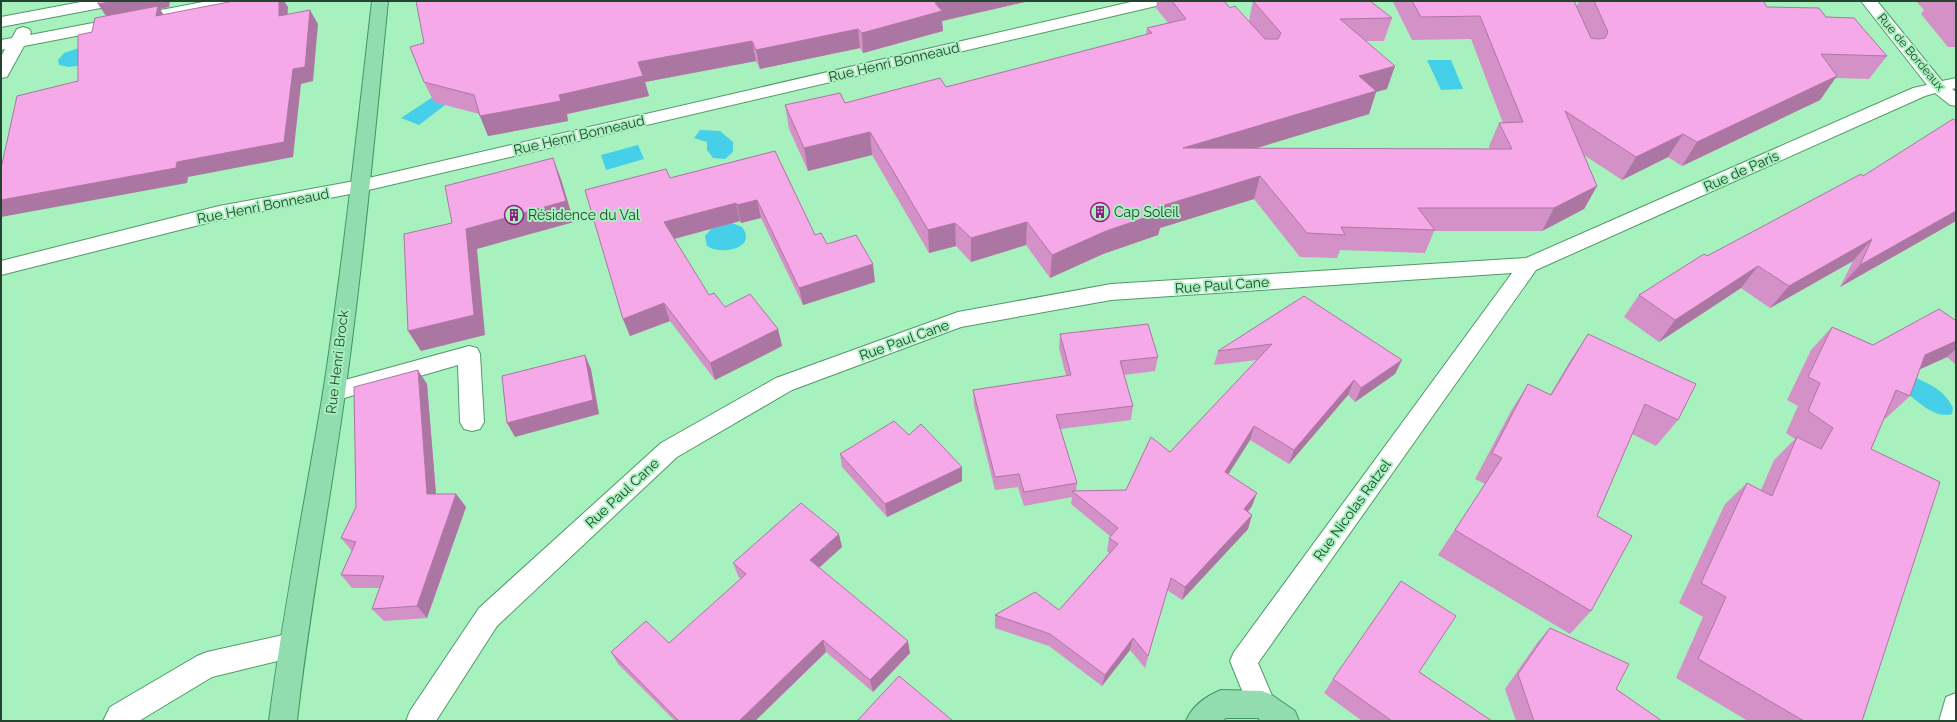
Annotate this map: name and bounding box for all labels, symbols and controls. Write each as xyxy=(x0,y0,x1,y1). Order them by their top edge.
street label: Rue de Bordeaux xyxy=(1875,11,1947,93)
street label: Rue Henri Bonneaud xyxy=(827,39,961,85)
street label: Rue Henri Bonneaud xyxy=(512,112,646,158)
street label: Rue de Paris xyxy=(1701,147,1781,195)
street label: Rue Henri Bonneaud xyxy=(196,185,330,227)
building icon: Cap Soleil xyxy=(1089,201,1111,223)
building icon: Résidence du Val xyxy=(503,204,525,226)
place label: Cap Soleil xyxy=(1114,204,1179,220)
place label: Résidence du Val xyxy=(528,207,640,223)
street label: Rue Paul Cane xyxy=(1174,274,1270,296)
street label: Rue Henri Brock xyxy=(323,308,351,415)
street label: Rue Paul Cane xyxy=(857,316,951,364)
street label: Rue Paul Cane xyxy=(582,455,662,531)
street label: Rue Nicolas Ratzel xyxy=(1310,456,1394,564)

